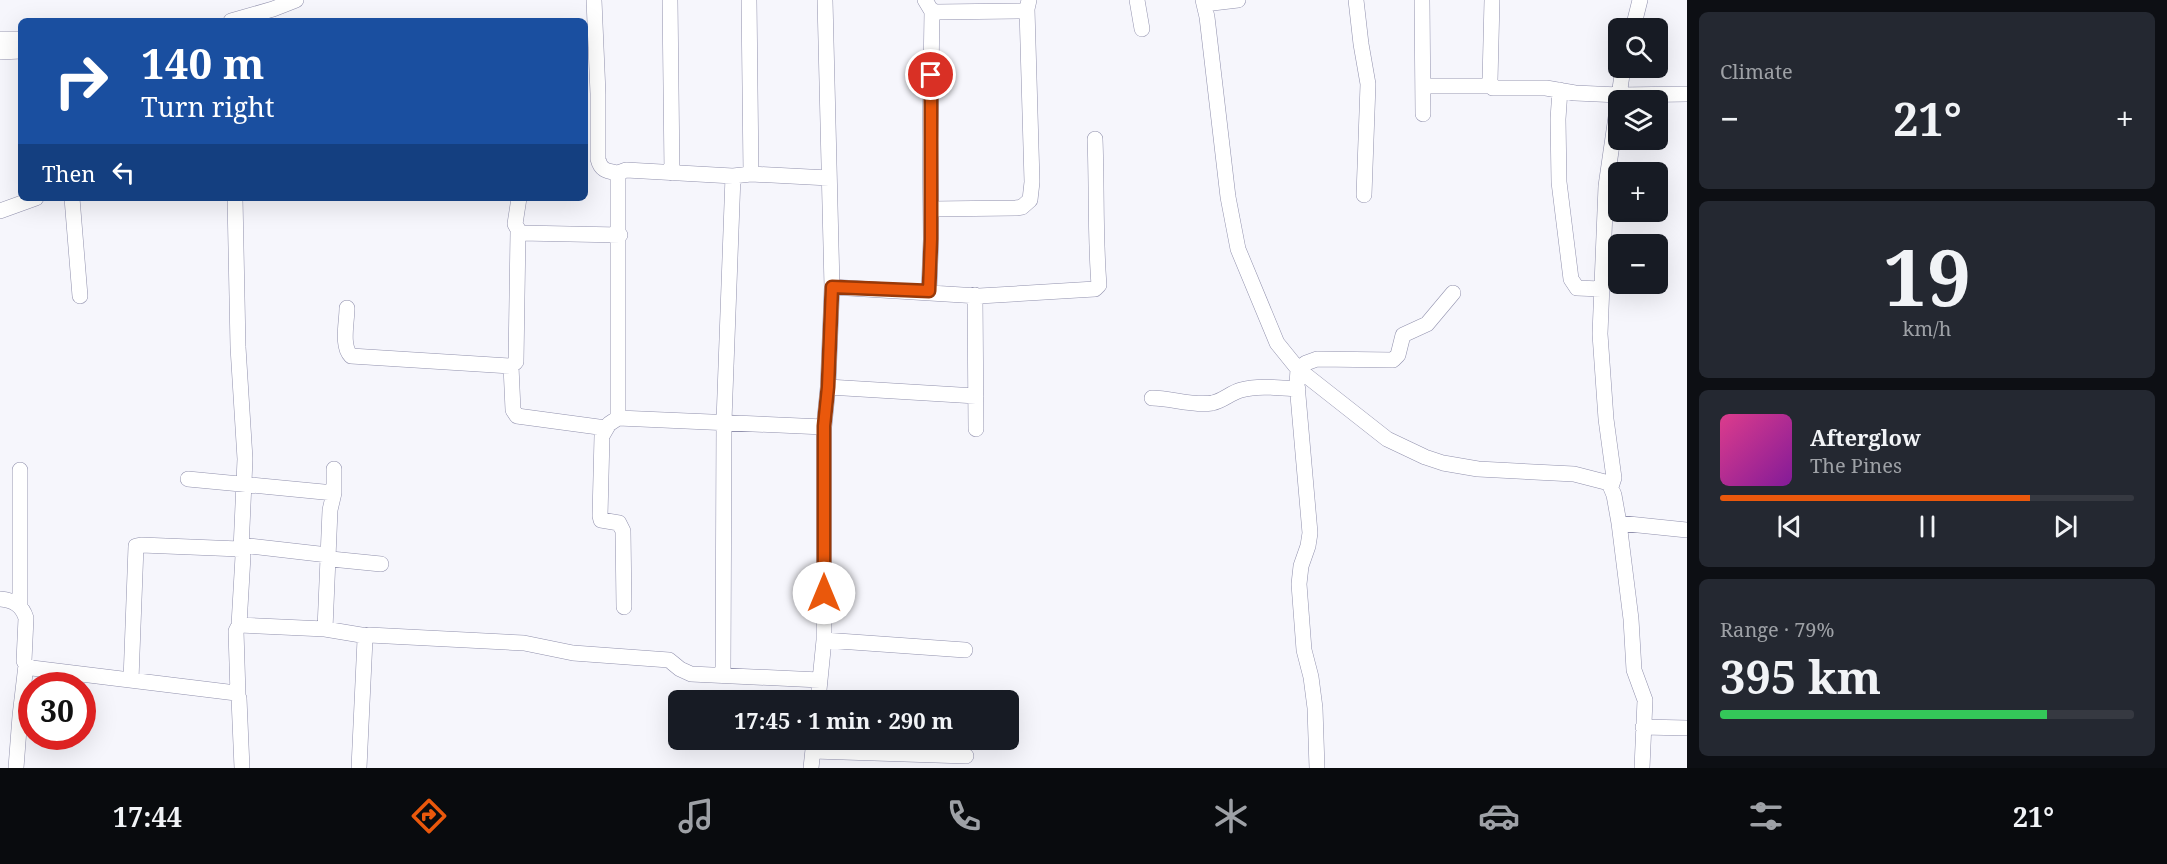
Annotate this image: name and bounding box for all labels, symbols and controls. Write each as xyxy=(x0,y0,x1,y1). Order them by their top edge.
map controls xyxy=(1608,18,1668,294)
button: search xyxy=(1608,18,1668,78)
text: 140 m xyxy=(141,34,265,91)
icon: right xyxy=(42,42,120,120)
pin xyxy=(905,49,956,100)
icon: arrive xyxy=(914,58,947,91)
text: Climate xyxy=(1720,58,1793,85)
text: Turn right xyxy=(141,88,274,125)
text: 21° xyxy=(1893,88,1962,149)
button: layers xyxy=(1608,90,1668,150)
text: − xyxy=(1720,96,1739,141)
text: + xyxy=(2116,96,2134,141)
icon: left xyxy=(107,156,140,189)
text: Then xyxy=(42,158,95,188)
button: + xyxy=(1608,162,1668,222)
text: 19 xyxy=(1883,223,1971,329)
button: − xyxy=(1608,234,1668,294)
text: km/h xyxy=(1902,315,1952,342)
text: Afterglow xyxy=(1810,422,1921,452)
text: The Pines xyxy=(1810,452,1902,479)
icon: previous xyxy=(1773,510,1806,543)
icon: pause xyxy=(1911,510,1944,543)
icon: next xyxy=(2049,510,2082,543)
position arrow xyxy=(792,561,856,625)
text: Range · 79% xyxy=(1720,616,1834,643)
text: 395 km xyxy=(1720,646,1881,707)
speed limit sign: 30 xyxy=(18,672,96,750)
text: 17:45 · 1 min · 290 m xyxy=(734,705,953,735)
icon: directions xyxy=(408,795,450,837)
icon: music xyxy=(675,795,717,837)
icon: phone xyxy=(943,795,985,837)
icon: climate xyxy=(1210,795,1252,837)
icon: car xyxy=(1478,795,1520,837)
icon: filters xyxy=(1745,795,1787,837)
text: 17:44 xyxy=(113,798,182,835)
text: 21° xyxy=(2013,798,2054,835)

